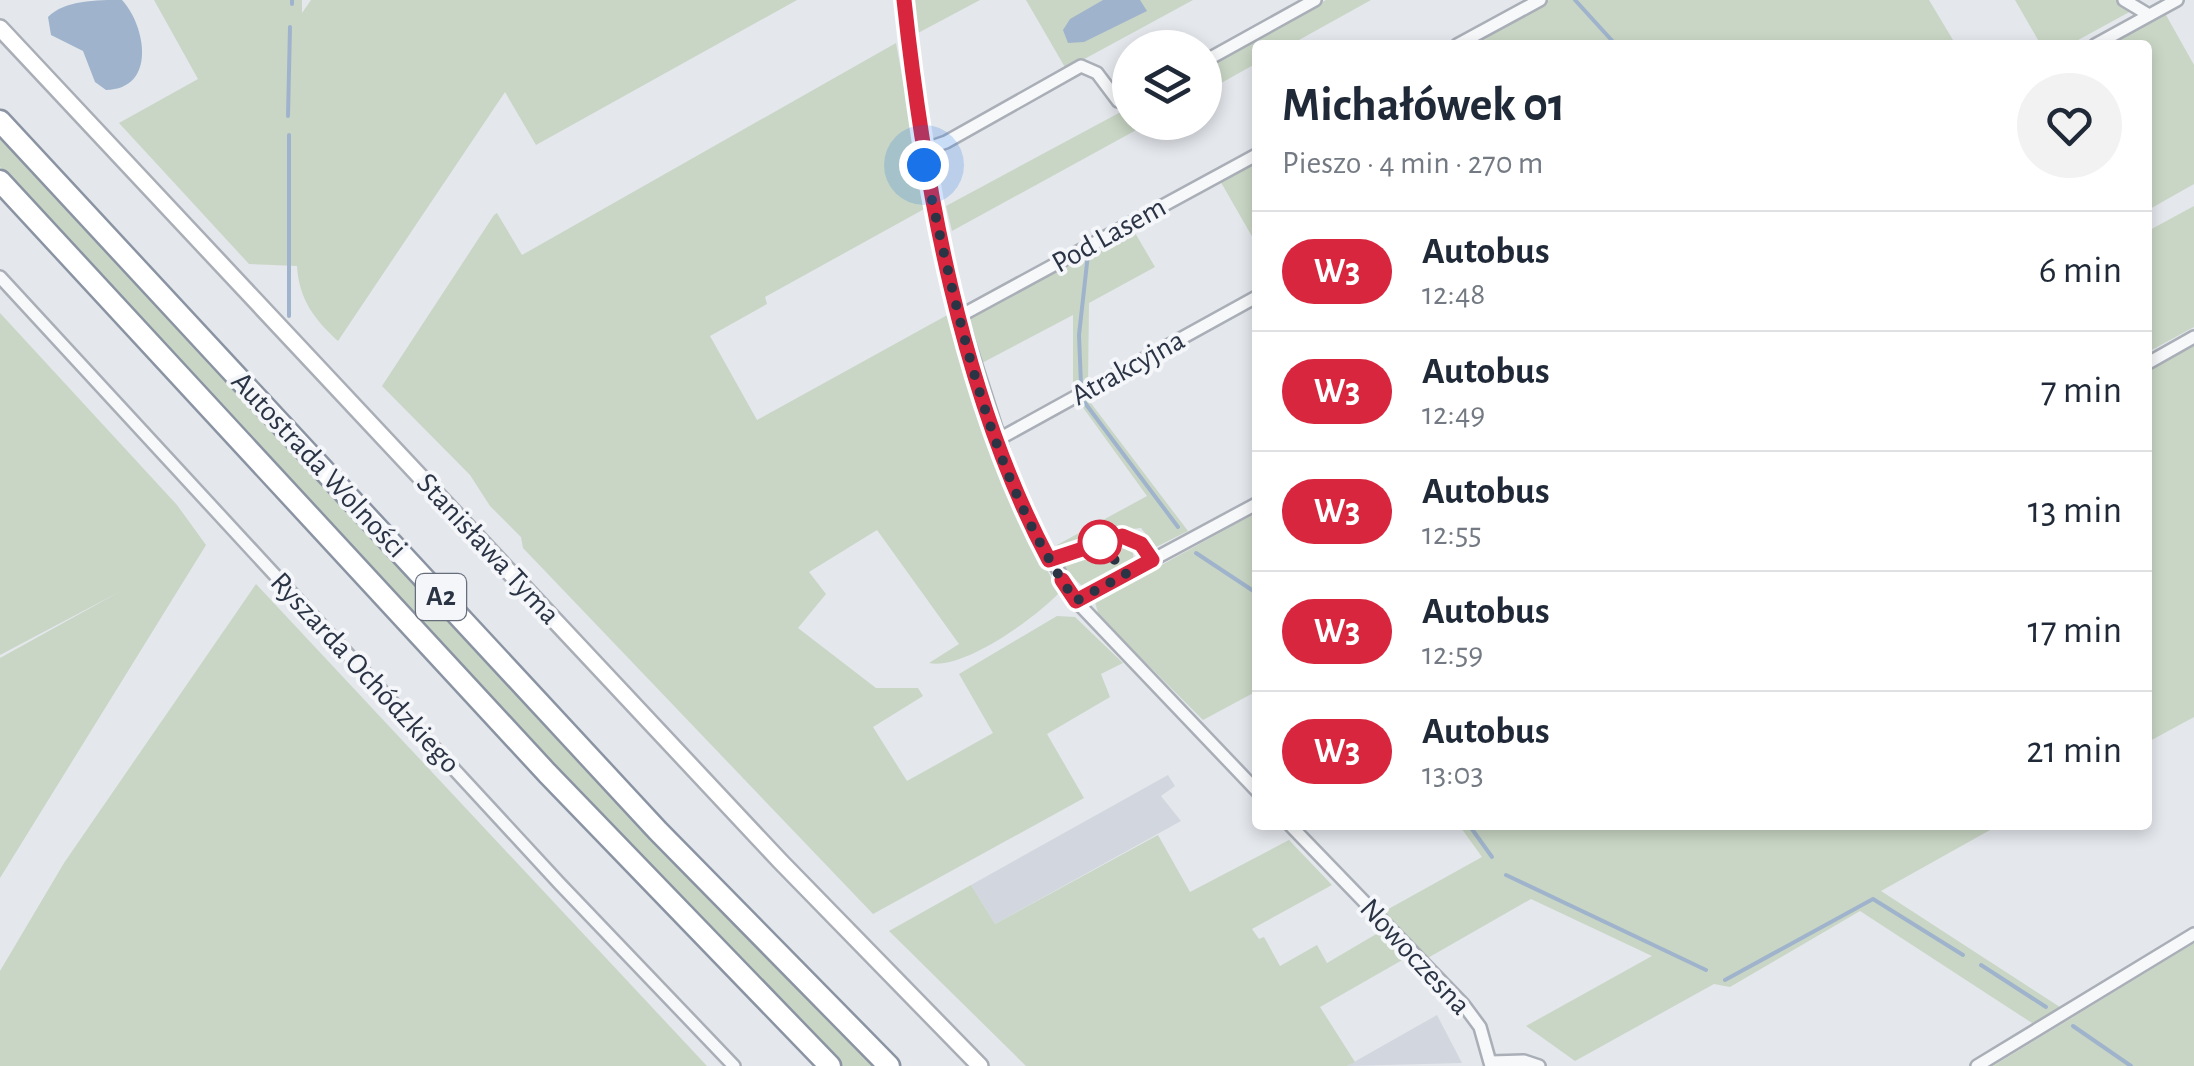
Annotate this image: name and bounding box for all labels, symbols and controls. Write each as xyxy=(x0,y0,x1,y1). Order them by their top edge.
map controls xyxy=(1112,30,1222,140)
button: layers xyxy=(1112,30,1222,140)
button: heart xyxy=(2017,73,2122,178)
text: Michałówek 01 xyxy=(1282,82,1565,130)
your location xyxy=(899,140,949,190)
text: Pieszo · 4 min · 270 m xyxy=(1282,147,1543,179)
street label: Pod Lasem xyxy=(1047,192,1171,278)
text: Autobus xyxy=(1422,233,1550,271)
text: 6 min xyxy=(2039,252,2122,290)
text: W3 xyxy=(1314,254,1360,289)
text: 12:48 xyxy=(1422,278,1485,310)
street label: Atrakcyjna xyxy=(1066,325,1190,411)
text: Autobus xyxy=(1422,353,1550,391)
street label: Autostrada Wolności xyxy=(226,366,412,564)
text: 7 min xyxy=(2041,372,2122,410)
text: W3 xyxy=(1314,374,1360,409)
text: 12:49 xyxy=(1422,398,1485,430)
street label: Stanisława Tyma xyxy=(411,468,565,630)
text: Autobus xyxy=(1422,473,1550,511)
text: 13 min xyxy=(2028,492,2122,530)
text: W3 xyxy=(1314,494,1360,529)
text: 12:55 xyxy=(1422,518,1482,550)
unlabelled marker xyxy=(1079,521,1121,563)
street label: Ryszarda Ochódzkiego xyxy=(265,567,465,779)
road number: A2 xyxy=(416,574,466,620)
text: Autobus xyxy=(1422,593,1550,631)
text: 17 min xyxy=(2028,612,2122,650)
text: W3 xyxy=(1314,614,1360,649)
text: 12:59 xyxy=(1422,638,1483,670)
text: Autobus xyxy=(1422,713,1550,751)
text: 21 min xyxy=(2026,732,2122,770)
text: W3 xyxy=(1314,734,1360,769)
text: 13:03 xyxy=(1422,758,1484,790)
street label: Nowoczesna xyxy=(1354,893,1476,1021)

